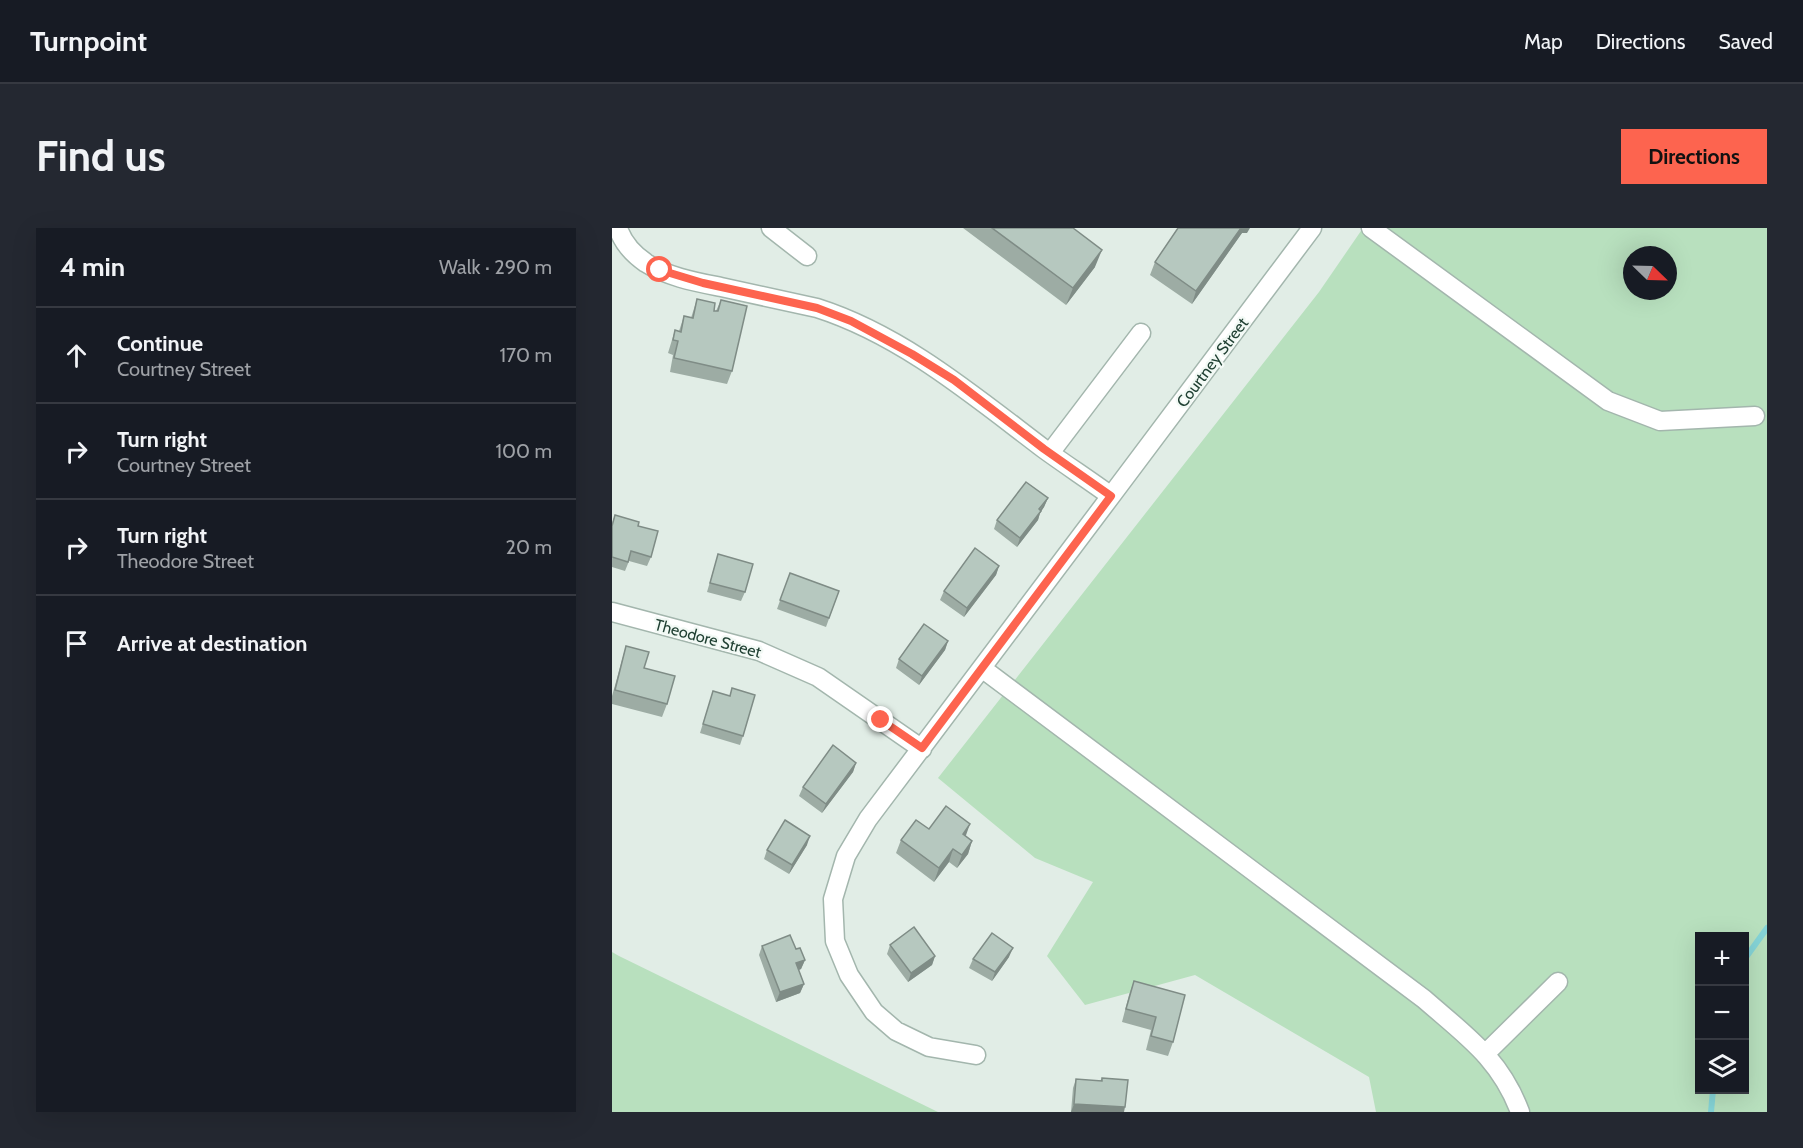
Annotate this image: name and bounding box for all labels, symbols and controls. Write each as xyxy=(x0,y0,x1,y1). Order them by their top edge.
text: Turnpoint xyxy=(30,24,147,58)
text: Map xyxy=(1524,29,1563,54)
text: Directions xyxy=(1596,29,1685,54)
text: Saved xyxy=(1718,29,1773,54)
button: Directions xyxy=(1621,129,1767,184)
text: Find us xyxy=(36,130,165,182)
north arrow xyxy=(1623,246,1677,300)
text: 4 min xyxy=(60,251,125,283)
text: Walk · 290 m xyxy=(439,255,552,279)
route start xyxy=(646,256,672,282)
street label: Courtney Street xyxy=(1173,313,1253,411)
text: Continue xyxy=(117,330,203,357)
icon: ahead xyxy=(60,339,93,372)
text: 170 m xyxy=(500,343,552,367)
text: Courtney Street xyxy=(117,357,251,381)
text: Turn right xyxy=(117,426,207,453)
icon: right xyxy=(60,435,93,468)
text: 100 m xyxy=(496,439,552,463)
text: Courtney Street xyxy=(117,453,251,477)
text: Turn right xyxy=(117,522,207,549)
icon: right xyxy=(60,531,93,564)
text: 20 m xyxy=(506,535,552,559)
text: Theodore Street xyxy=(117,549,254,573)
street label: Theodore Street xyxy=(653,615,764,662)
icon: arrive xyxy=(60,627,93,660)
text: Arrive at destination xyxy=(117,630,307,657)
route end xyxy=(867,706,893,732)
map controls xyxy=(1695,932,1749,1094)
button: + xyxy=(1695,932,1749,986)
button: − xyxy=(1695,986,1749,1040)
button: layers xyxy=(1695,1040,1749,1094)

